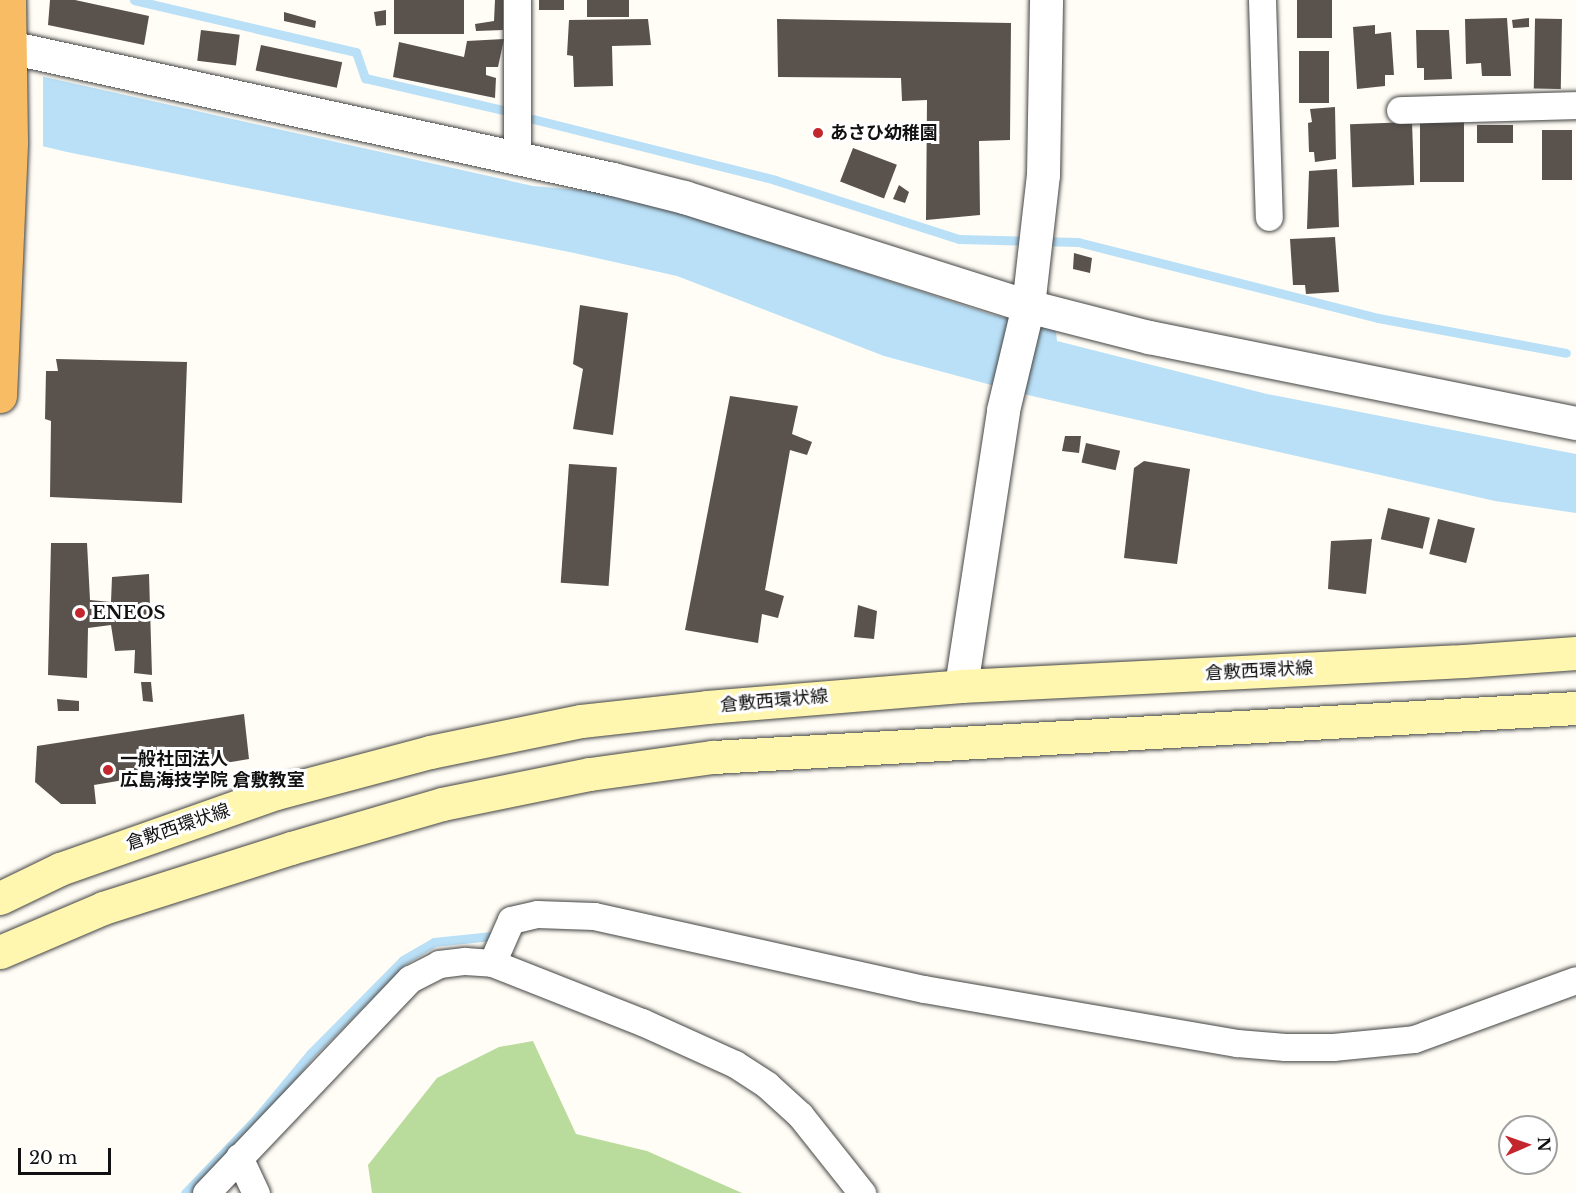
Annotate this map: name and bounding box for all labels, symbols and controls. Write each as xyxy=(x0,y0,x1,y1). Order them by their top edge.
place label: あさひ幼稚園 xyxy=(830,122,938,144)
marker: あさひ幼稚園 xyxy=(811,126,825,140)
place label: ENEOS xyxy=(92,602,165,624)
marker: ENEOS xyxy=(73,606,87,620)
street label: 倉敷西環状線 xyxy=(1205,657,1313,685)
street label: 倉敷西環状線 xyxy=(719,686,829,716)
place label: 一般社団法人 広島海技学院 倉敷教室 xyxy=(120,749,305,792)
marker: 一般社団法人 広島海技学院 倉敷教室 xyxy=(101,763,115,777)
street label: 倉敷西環状線 xyxy=(123,799,233,855)
north arrow xyxy=(1498,1115,1558,1175)
scale bar xyxy=(21,1136,114,1174)
text: N xyxy=(1534,1137,1554,1152)
text: 20 m xyxy=(29,1147,77,1169)

